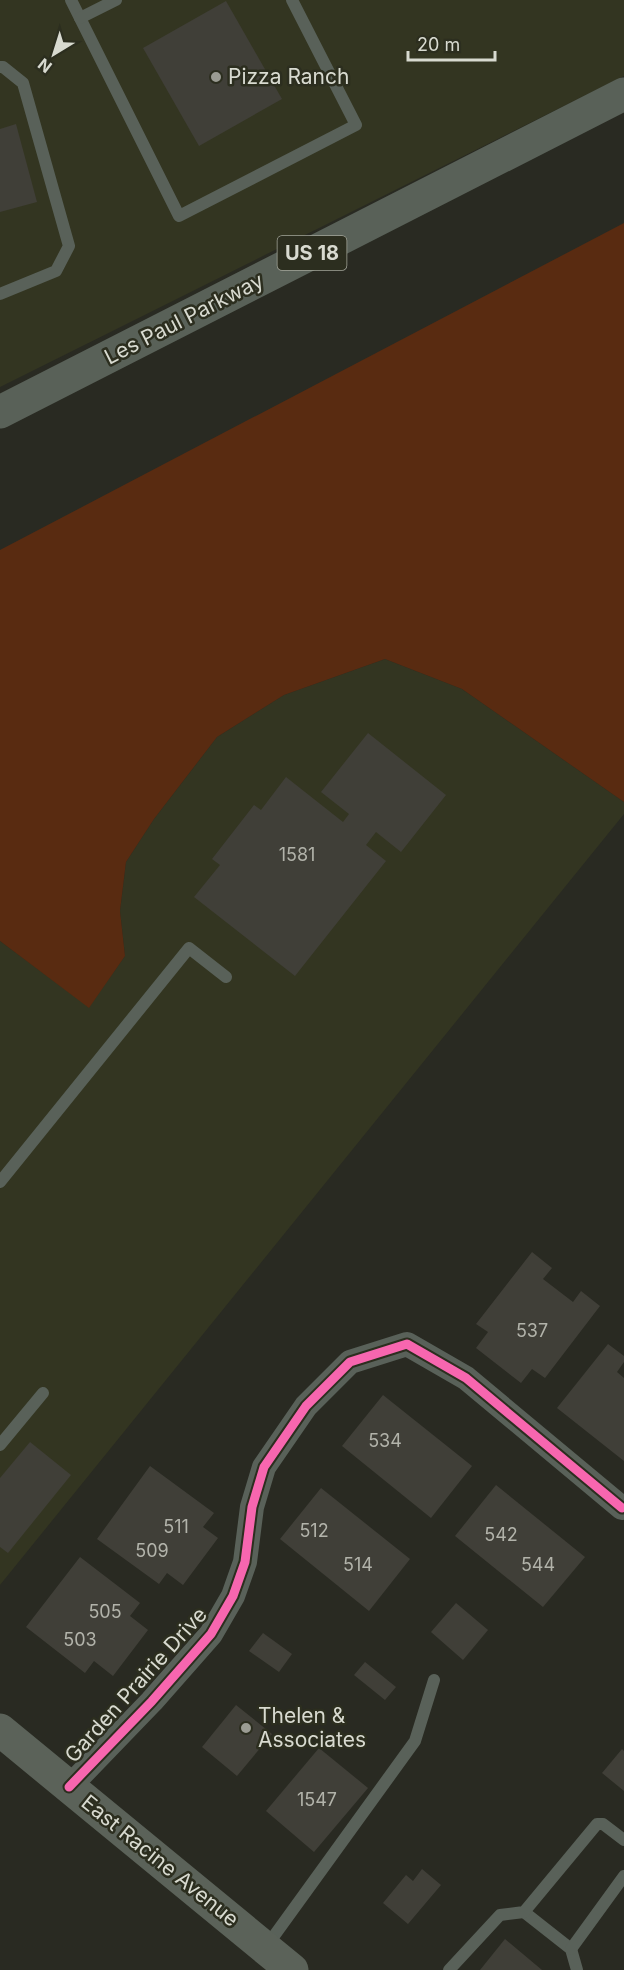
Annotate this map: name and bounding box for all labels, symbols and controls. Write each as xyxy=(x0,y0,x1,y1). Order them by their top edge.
north arrow xyxy=(24,24,84,84)
scale bar xyxy=(408,24,495,62)
text: 20 m xyxy=(417,34,460,55)
text: N xyxy=(34,54,56,77)
place label: Pizza Ranch xyxy=(228,64,349,89)
marker: Pizza Ranch xyxy=(209,70,223,84)
road number: US 18 xyxy=(278,236,346,270)
street label: Les Paul Parkway xyxy=(100,268,268,369)
house number: 1581 xyxy=(279,844,315,865)
house number: 537 xyxy=(516,1320,548,1341)
house number: 534 xyxy=(368,1430,402,1451)
house number: 511 xyxy=(163,1516,189,1537)
house number: 512 xyxy=(299,1520,329,1541)
house number: 542 xyxy=(484,1524,518,1545)
house number: 509 xyxy=(135,1540,169,1561)
house number: 514 xyxy=(343,1554,373,1575)
house number: 544 xyxy=(521,1554,555,1575)
house number: 505 xyxy=(88,1601,122,1622)
street label: Garden Prairie Drive xyxy=(59,1602,212,1767)
house number: 503 xyxy=(63,1629,97,1650)
place label: Thelen & Associates xyxy=(258,1703,366,1752)
marker: Thelen & Associates xyxy=(239,1721,253,1735)
house number: 1547 xyxy=(297,1789,337,1810)
street label: East Racine Avenue xyxy=(77,1790,244,1932)

